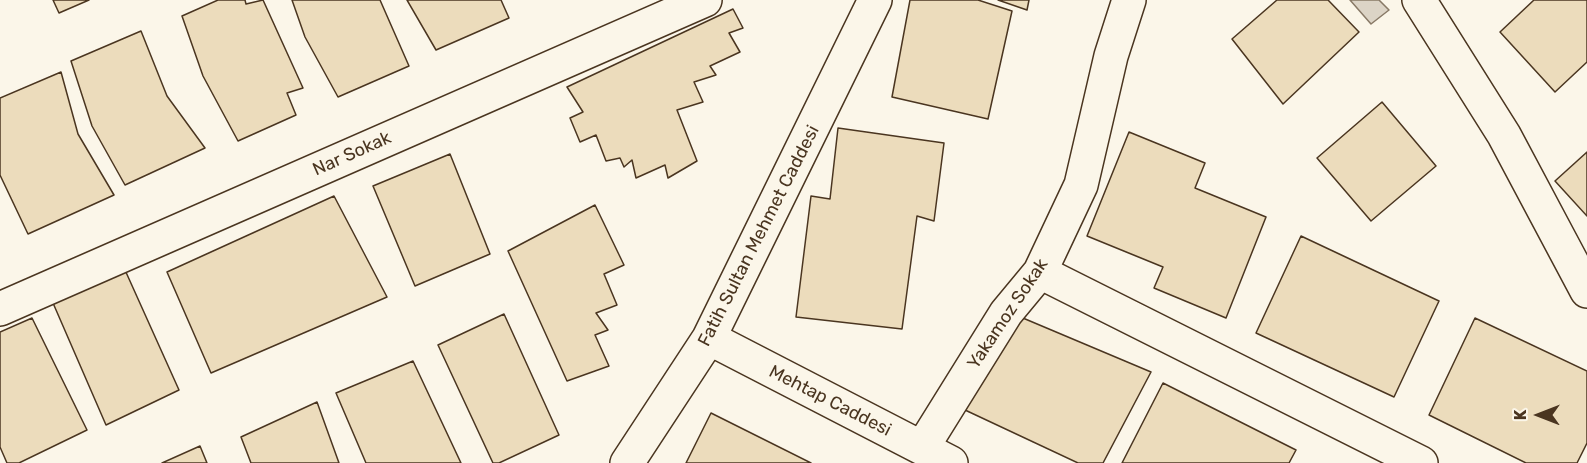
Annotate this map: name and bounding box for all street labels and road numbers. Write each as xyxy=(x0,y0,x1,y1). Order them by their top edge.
street label: Fatih Sultan Mehmet Caddesi xyxy=(694,122,824,350)
street label: Nar Sokak xyxy=(309,127,395,181)
street label: Yakamoz Sokak xyxy=(963,255,1053,373)
street label: Mehtap Caddesi xyxy=(765,361,895,441)

